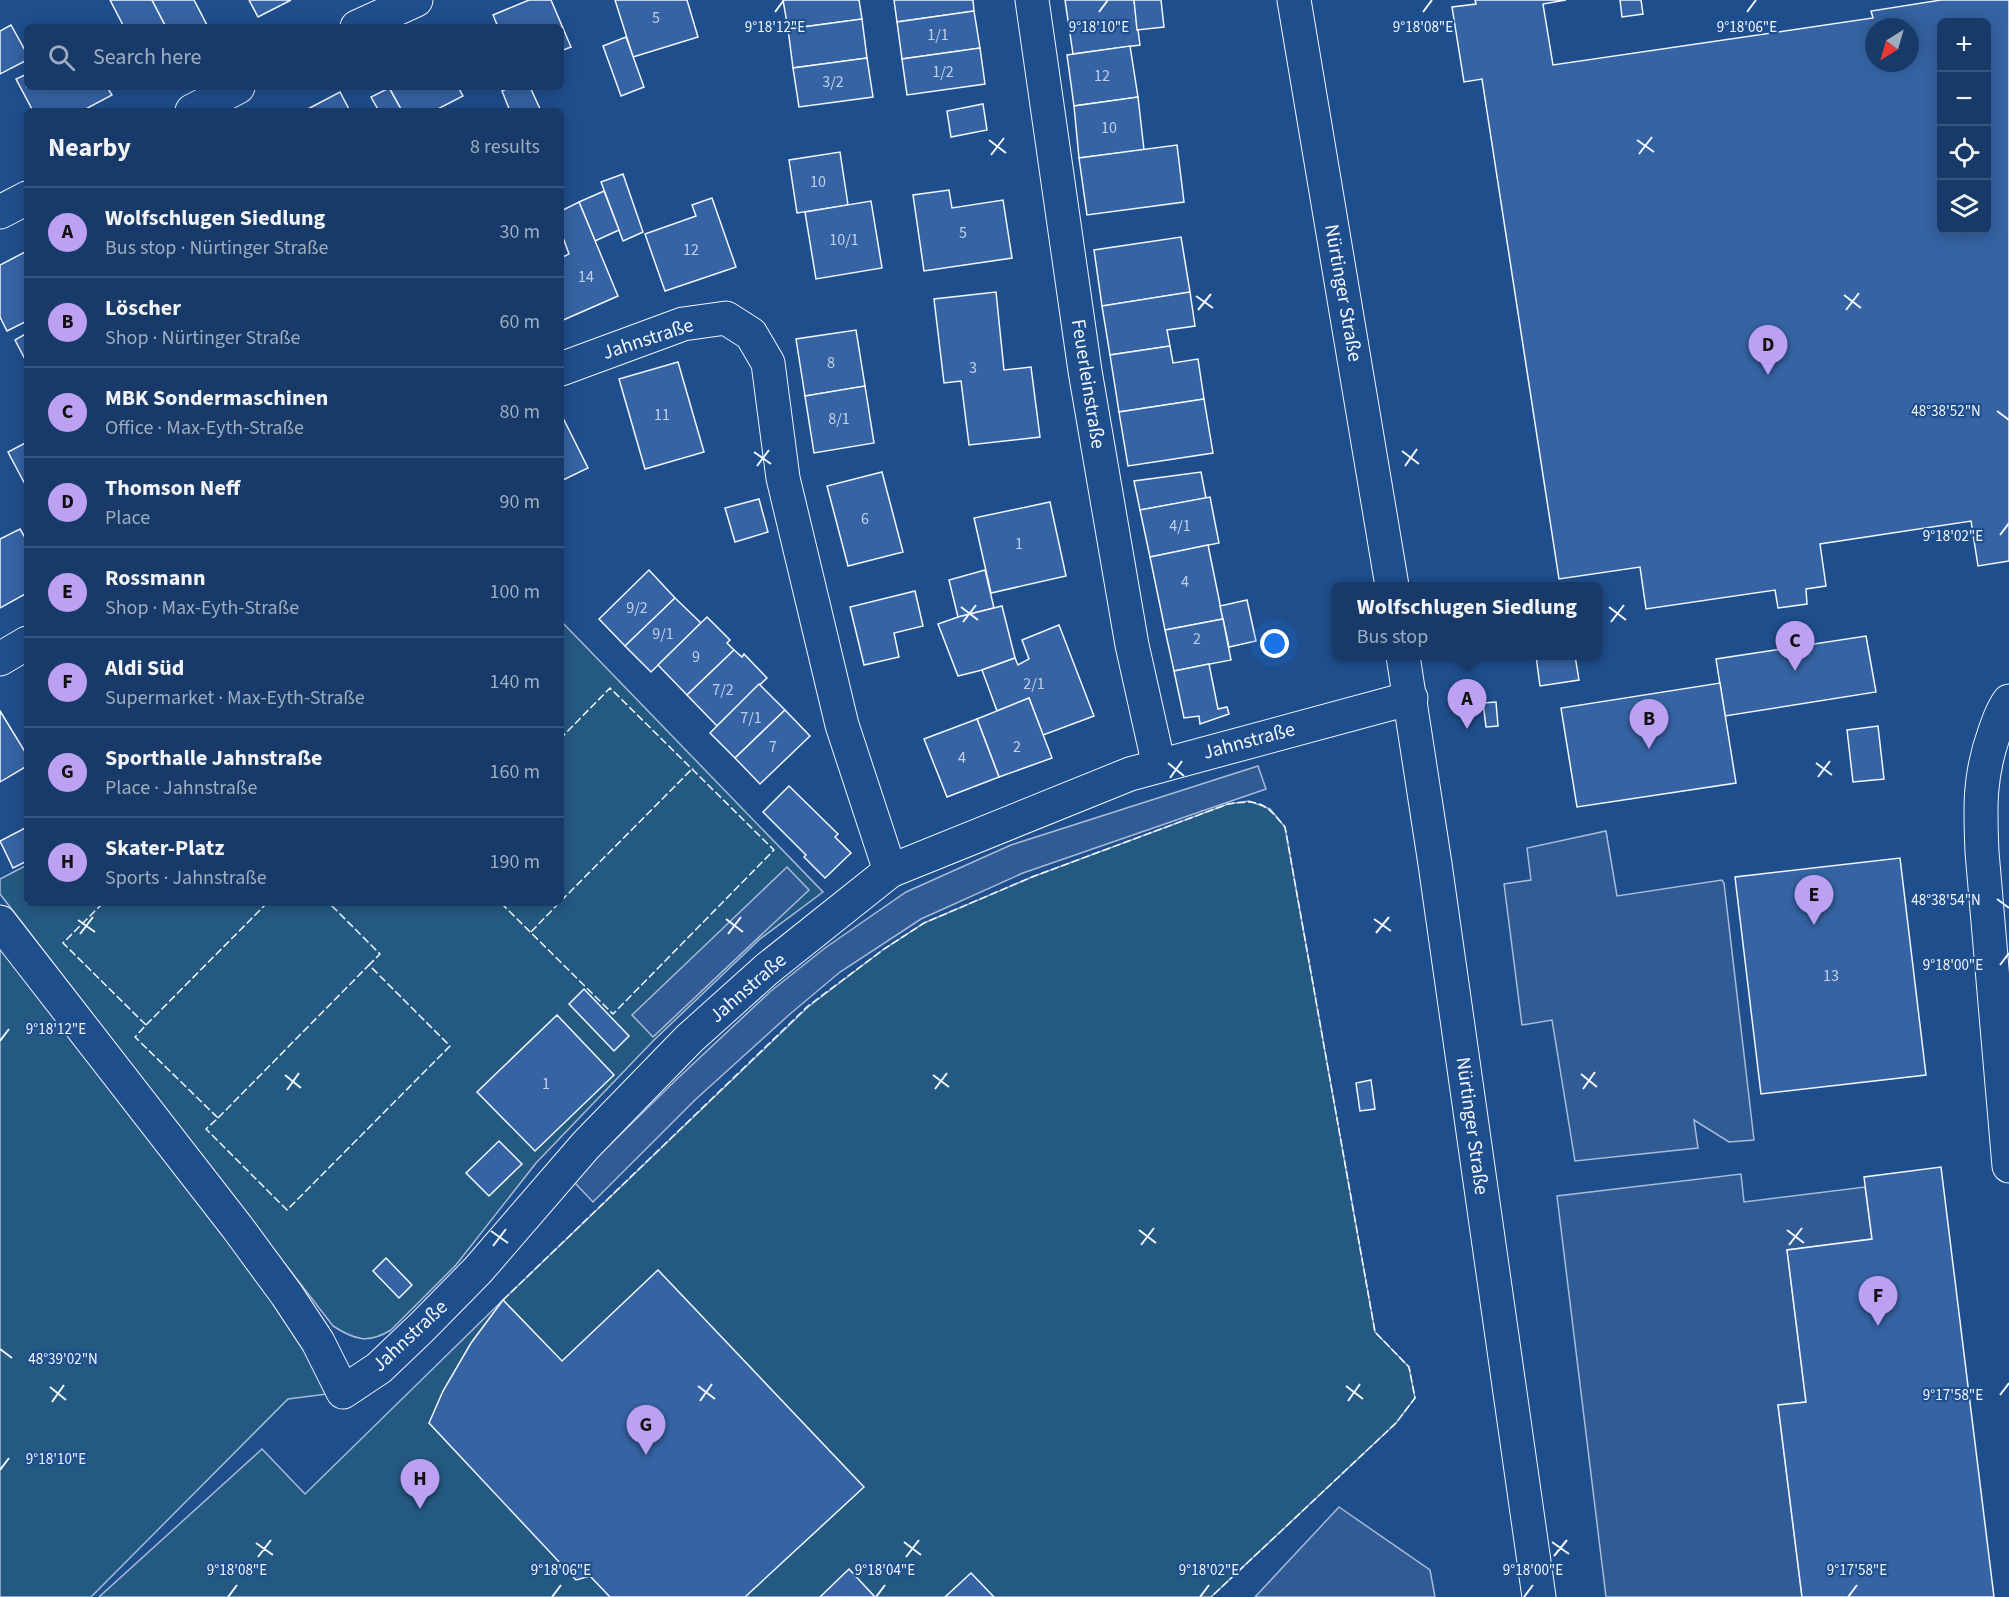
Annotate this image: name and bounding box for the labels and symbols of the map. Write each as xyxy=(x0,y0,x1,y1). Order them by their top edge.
house number: 5 xyxy=(652,7,660,29)
text: 9°18'12"E xyxy=(745,17,805,38)
text: 9°18'10"E xyxy=(1069,17,1129,38)
text: 9°18'08"E xyxy=(1393,17,1453,38)
text: 9°18'06"E xyxy=(1717,17,1777,38)
north arrow xyxy=(1865,18,1919,72)
house number: 1/1 xyxy=(927,24,949,46)
house number: 1/2 xyxy=(932,61,954,83)
house number: 12 xyxy=(1094,65,1110,87)
house number: 3/2 xyxy=(822,71,844,93)
house number: 10 xyxy=(1101,117,1117,139)
house number: 10 xyxy=(810,171,826,193)
house number: 5 xyxy=(959,222,967,244)
street label: Nürtinger Straße xyxy=(1317,222,1369,364)
house number: 10/1 xyxy=(829,229,859,251)
house number: 12 xyxy=(683,239,699,261)
house number: 14 xyxy=(578,266,594,288)
street label: Jahnstraße xyxy=(599,311,697,367)
street label: Feuerleinstraße xyxy=(1064,317,1112,451)
pin: D xyxy=(1748,326,1788,375)
house number: 8 xyxy=(827,352,835,374)
house number: 3 xyxy=(969,357,977,379)
text: 48°38'52"N xyxy=(1911,401,1981,422)
house number: 11 xyxy=(654,404,670,426)
house number: 8/1 xyxy=(828,408,850,430)
house number: 6 xyxy=(861,508,869,530)
house number: 4/1 xyxy=(1169,515,1191,537)
text: 9°18'02"E xyxy=(1923,526,1983,547)
house number: 1 xyxy=(1015,533,1023,555)
house number: 4 xyxy=(1181,571,1189,593)
house number: 9/2 xyxy=(626,597,648,619)
pin: C xyxy=(1776,622,1814,671)
house number: 9/1 xyxy=(652,623,674,645)
house number: 2 xyxy=(1193,628,1201,650)
your location xyxy=(1260,629,1289,658)
house number: 9 xyxy=(692,646,700,668)
house number: 2/1 xyxy=(1023,673,1045,695)
house number: 7/2 xyxy=(712,679,734,701)
pin: A xyxy=(1448,680,1486,729)
pin: B xyxy=(1630,700,1668,749)
house number: 7/1 xyxy=(740,707,762,729)
street label: Jahnstraße xyxy=(1200,715,1298,767)
house number: 7 xyxy=(769,736,777,758)
house number: 2 xyxy=(1013,736,1021,758)
house number: 4 xyxy=(958,747,966,769)
pin: E xyxy=(1794,876,1834,925)
text: 48°38'54"N xyxy=(1911,890,1981,911)
street label: Jahnstraße xyxy=(703,946,793,1029)
text: 9°18'00"E xyxy=(1923,955,1983,976)
house number: 13 xyxy=(1823,965,1839,987)
text: 9°18'12"E xyxy=(26,1019,86,1040)
street label: Nürtinger Straße xyxy=(1448,1055,1496,1197)
house number: 1 xyxy=(542,1073,550,1095)
pin: F xyxy=(1858,1276,1898,1326)
street label: Jahnstraße xyxy=(366,1294,454,1378)
text: 48°39'02"N xyxy=(28,1349,98,1370)
text: 9°17'58"E xyxy=(1923,1385,1983,1406)
pin: G xyxy=(626,1406,666,1455)
text: 9°18'10"E xyxy=(26,1449,86,1470)
pin: H xyxy=(400,1460,440,1509)
text: 9°18'08"E xyxy=(207,1560,267,1581)
text: 9°18'06"E xyxy=(531,1560,591,1581)
text: 9°18'04"E xyxy=(855,1560,915,1581)
text: 9°18'02"E xyxy=(1179,1560,1239,1581)
text: 9°18'00"E xyxy=(1503,1560,1563,1581)
text: 9°17'58"E xyxy=(1827,1560,1887,1581)

